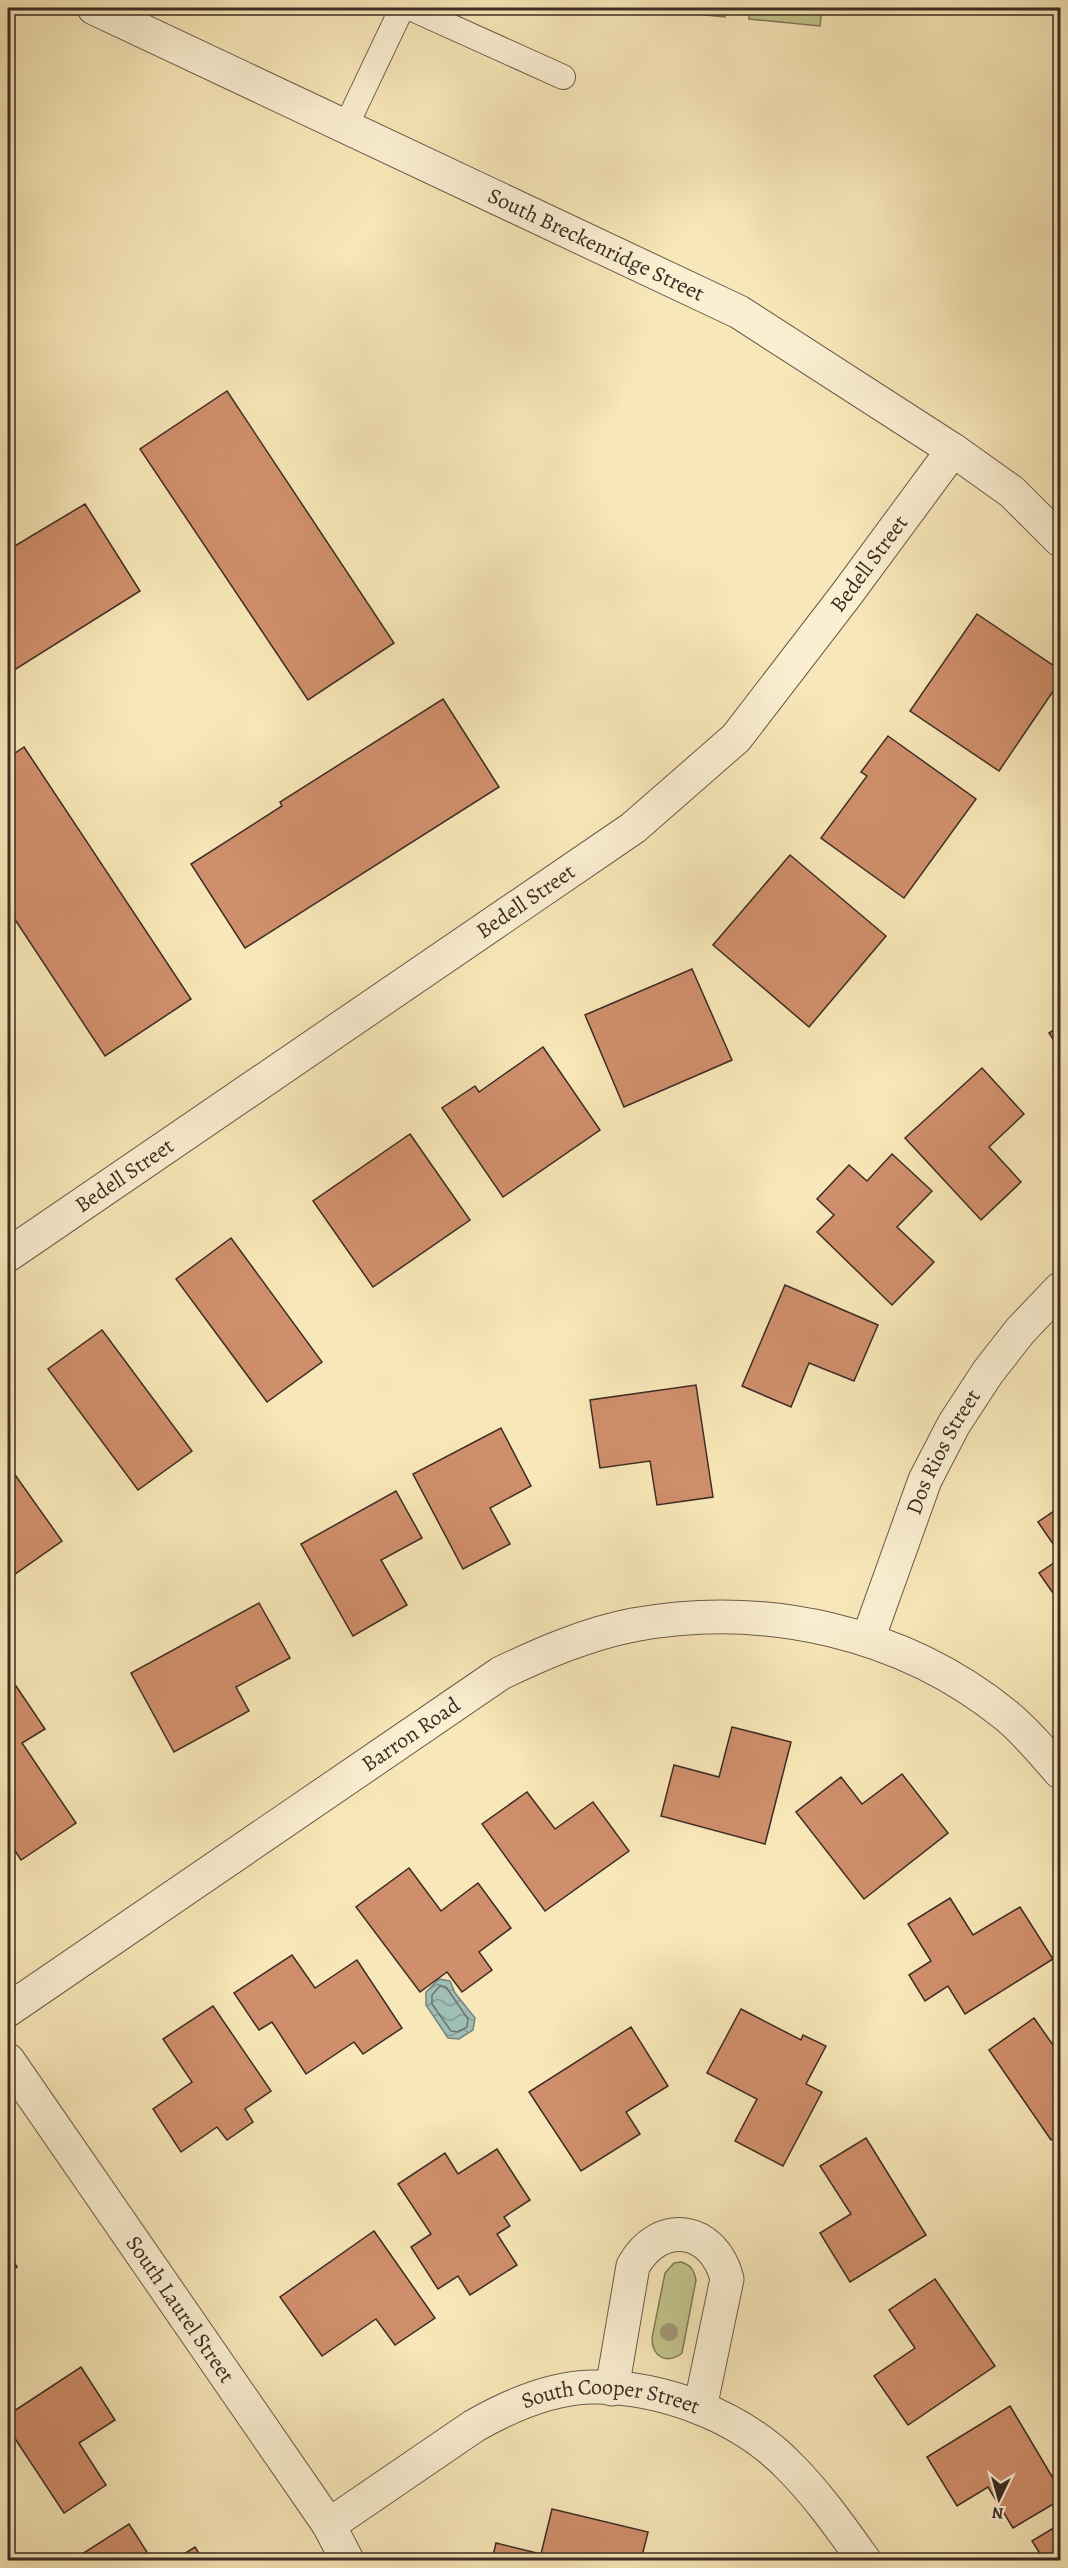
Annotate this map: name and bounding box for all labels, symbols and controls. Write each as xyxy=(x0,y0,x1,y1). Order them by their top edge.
street label: South Breckenridge Street xyxy=(483,181,709,309)
street label: Bedell Street xyxy=(823,509,915,618)
street label: Bedell Street xyxy=(470,857,581,946)
street label: Bedell Street xyxy=(69,1131,180,1220)
street label: Dos Rios Street xyxy=(899,1383,988,1519)
street label: Barron Road xyxy=(356,1690,466,1779)
street label: South Laurel Street xyxy=(119,2230,242,2389)
street label: South Cooper Street xyxy=(517,2372,704,2422)
north arrow xyxy=(969,2469,1029,2529)
text: N xyxy=(991,2501,1005,2524)

